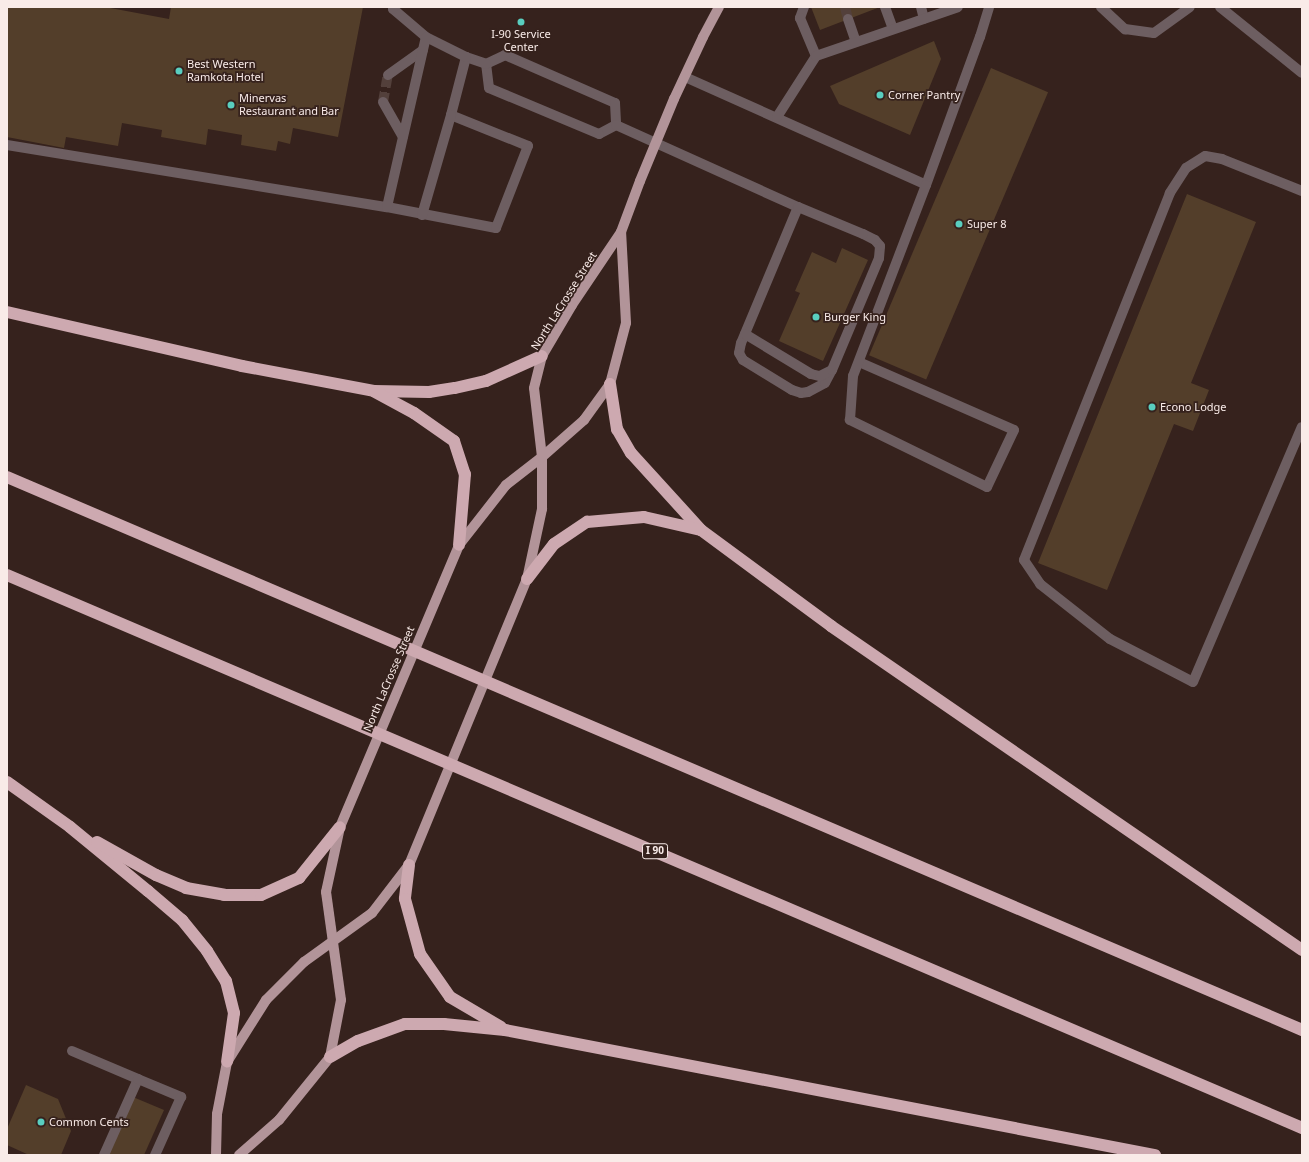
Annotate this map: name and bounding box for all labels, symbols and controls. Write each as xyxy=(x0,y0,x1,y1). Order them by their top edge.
marker: I-90 Service Center xyxy=(516,17,526,27)
place label: I-90 Service Center xyxy=(491,28,551,54)
place label: Best Western Ramkota Hotel xyxy=(187,58,264,84)
marker: Best Western Ramkota Hotel xyxy=(174,66,184,76)
place label: Corner Pantry xyxy=(888,88,960,102)
marker: Corner Pantry xyxy=(875,90,885,100)
place label: Minervas Restaurant and Bar xyxy=(239,92,339,118)
marker: Minervas Restaurant and Bar xyxy=(226,100,236,110)
place label: Super 8 xyxy=(967,217,1007,231)
marker: Super 8 xyxy=(954,219,964,229)
street label: North LaCrosse Street xyxy=(528,249,600,353)
place label: Burger King xyxy=(824,310,886,324)
marker: Burger King xyxy=(811,312,821,322)
place label: Econo Lodge xyxy=(1160,400,1227,414)
marker: Econo Lodge xyxy=(1147,402,1157,412)
street label: North LaCrosse Street xyxy=(361,624,417,734)
road number: I 90 xyxy=(642,843,668,859)
place label: Common Cents xyxy=(49,1115,129,1129)
marker: Common Cents xyxy=(36,1117,46,1127)

